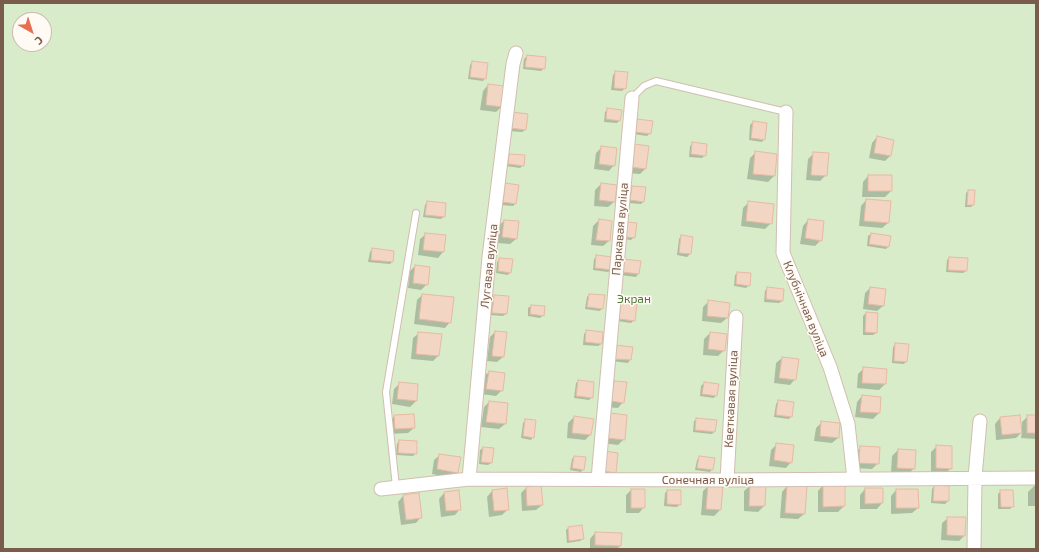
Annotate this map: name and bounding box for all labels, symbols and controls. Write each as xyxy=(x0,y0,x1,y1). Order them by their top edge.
north arrow xyxy=(12,12,52,52)
text: С xyxy=(33,34,46,48)
street label: Паркавая вуліца xyxy=(609,182,631,276)
street label: Лугавая вуліца xyxy=(477,223,501,309)
street label: Клубнічная вуліца xyxy=(780,259,832,359)
park label: Экран xyxy=(617,292,651,306)
street label: Кветкавая вуліца xyxy=(721,350,741,448)
street label: Сонечная вуліца xyxy=(662,473,754,487)

